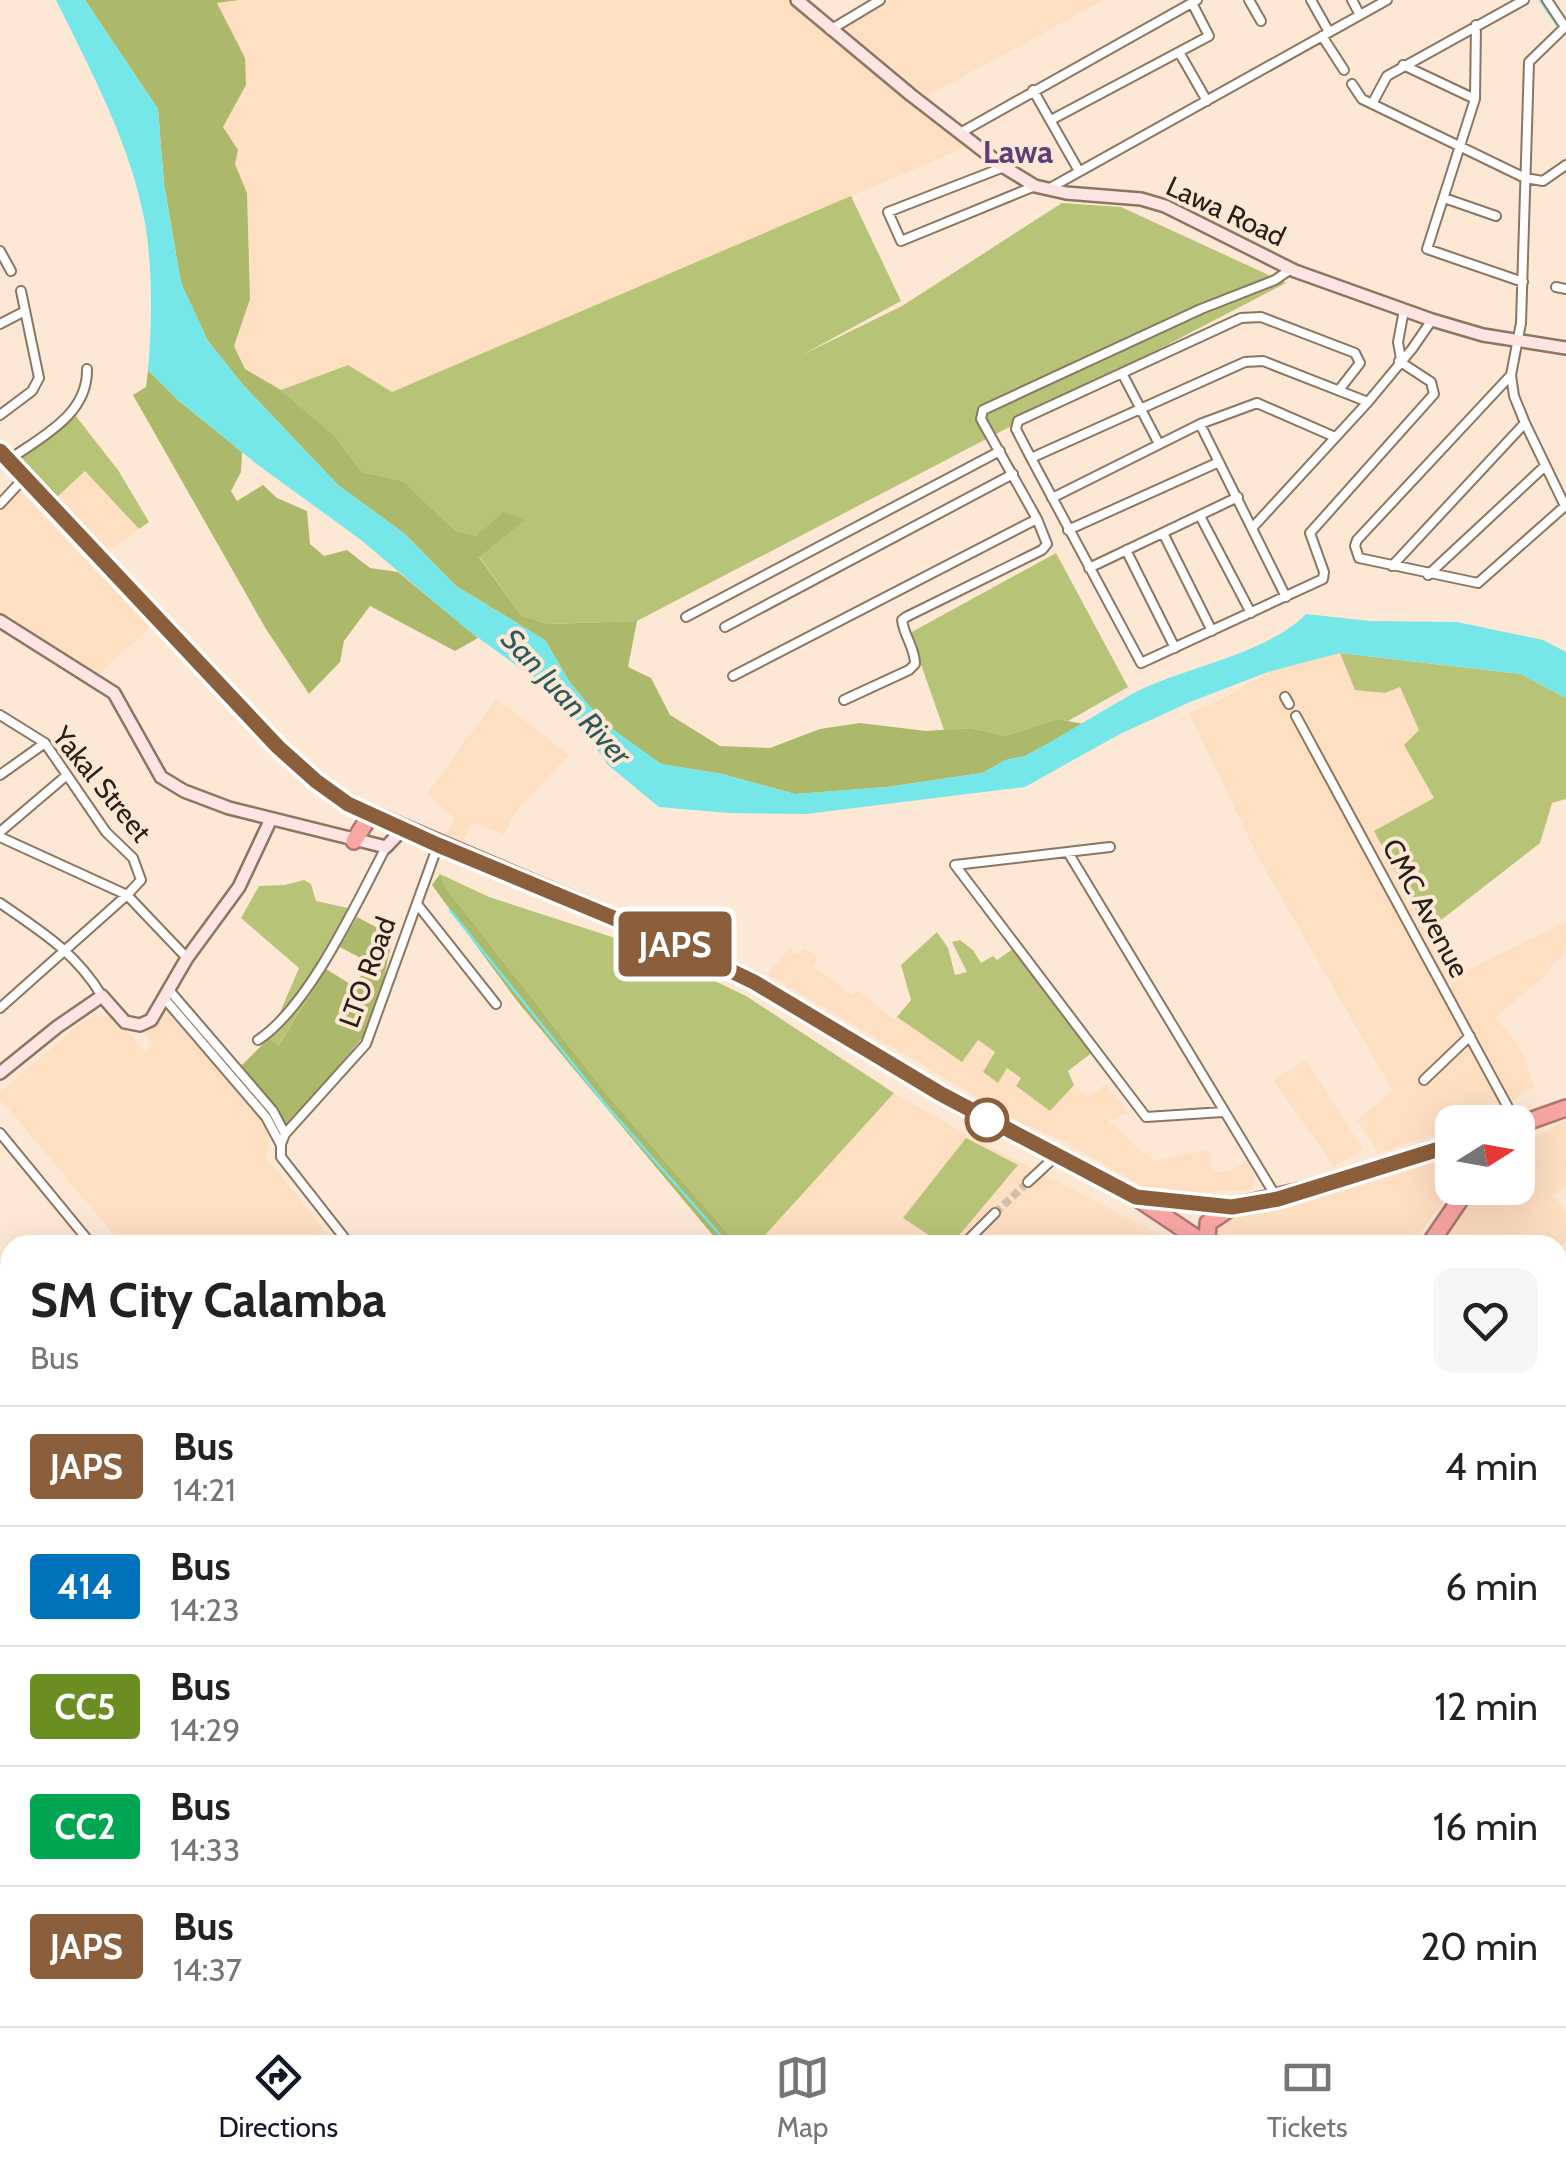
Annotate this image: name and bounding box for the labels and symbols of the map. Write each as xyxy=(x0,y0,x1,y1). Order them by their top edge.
district label: Lawa xyxy=(983,132,1053,171)
street label: Lawa Road xyxy=(1161,169,1291,253)
water label: San Juan River xyxy=(494,621,640,774)
street label: Yakal Street xyxy=(45,719,159,848)
street label: CMC Avenue xyxy=(1375,833,1477,983)
street label: LTO Road xyxy=(331,912,403,1032)
line badge: JAPS xyxy=(605,912,745,976)
unlabelled marker xyxy=(966,1099,1008,1141)
north arrow xyxy=(1435,1105,1535,1205)

